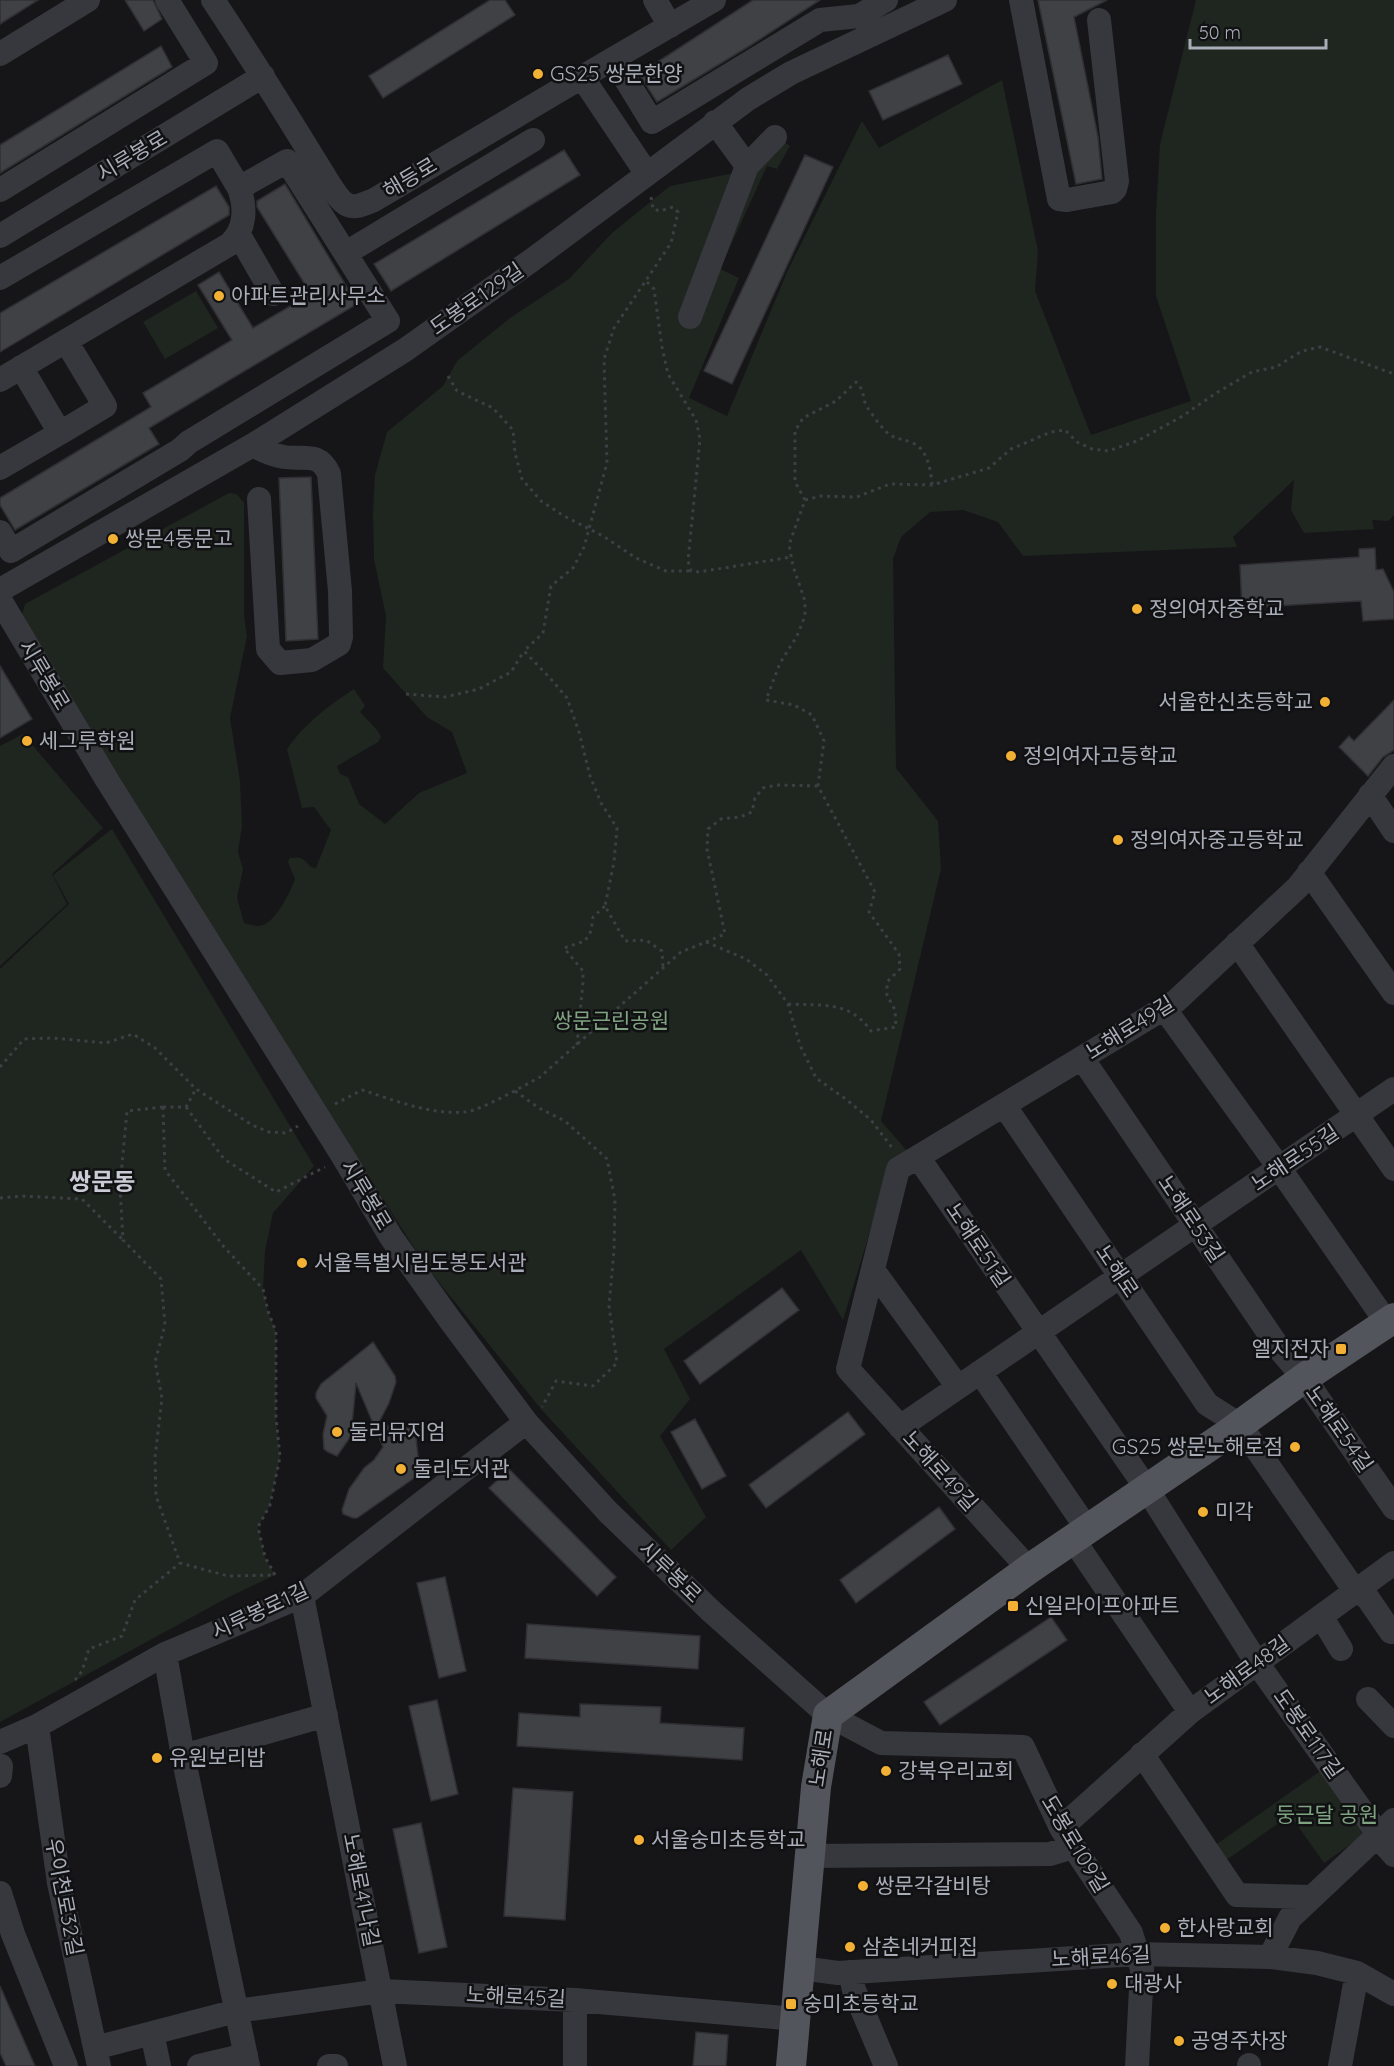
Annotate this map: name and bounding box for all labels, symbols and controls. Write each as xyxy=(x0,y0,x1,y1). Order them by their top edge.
scale bar xyxy=(1190,12,1326,50)
text: 50 m xyxy=(1199,21,1241,44)
place label: GS25 쌍문한양 xyxy=(550,60,683,86)
marker: GS25 쌍문한양 xyxy=(531,67,545,81)
street label: 시루봉로 xyxy=(92,124,171,186)
street label: 해등로 xyxy=(378,151,441,203)
street label: 도봉로129길 xyxy=(425,256,528,340)
place label: 아파트관리사무소 xyxy=(231,282,386,308)
marker: 아파트관리사무소 xyxy=(212,289,226,303)
place label: 쌍문4동문고 xyxy=(125,525,233,551)
marker: 쌍문4동문고 xyxy=(106,532,120,546)
place label: 정의여자중학교 xyxy=(1149,595,1284,621)
marker: 정의여자중학교 xyxy=(1130,602,1144,616)
street label: 시루봉로 xyxy=(14,635,76,714)
place label: 서울한신초등학교 xyxy=(1158,688,1313,714)
marker: 서울한신초등학교 xyxy=(1318,695,1332,709)
place label: 세그루학원 xyxy=(39,727,136,753)
marker: 세그루학원 xyxy=(20,734,34,748)
place label: 정의여자고등학교 xyxy=(1023,742,1178,768)
marker: 정의여자고등학교 xyxy=(1004,749,1018,763)
place label: 정의여자중고등학교 xyxy=(1130,826,1304,852)
marker: 정의여자중고등학교 xyxy=(1111,833,1125,847)
street label: 노해로49길 xyxy=(1080,990,1179,1065)
park label: 쌍문근린공원 xyxy=(553,1007,669,1033)
street label: 노해로55길 xyxy=(1246,1118,1343,1196)
street label: 시루봉로 xyxy=(336,1155,398,1234)
district label: 쌍문동 xyxy=(69,1166,135,1196)
street label: 노해로53길 xyxy=(1153,1170,1230,1267)
street label: 노해로51길 xyxy=(941,1197,1017,1292)
street label: 노해로 xyxy=(1091,1239,1145,1302)
place label: 서울특별시립도봉도서관 xyxy=(314,1249,527,1275)
marker: 서울특별시립도봉도서관 xyxy=(295,1256,309,1270)
place label: 엘지전자 xyxy=(1252,1335,1329,1361)
marker: 엘지전자 xyxy=(1334,1342,1348,1356)
street label: 노해로54길 xyxy=(1301,1380,1379,1477)
place label: 둘리뮤지엄 xyxy=(349,1418,446,1444)
marker: 둘리뮤지엄 xyxy=(330,1425,344,1439)
street label: 노해로49길 xyxy=(898,1425,984,1516)
place label: GS25 쌍문노해로점 xyxy=(1112,1433,1283,1459)
marker: GS25 쌍문노해로점 xyxy=(1288,1440,1302,1454)
place label: 둘리도서관 xyxy=(413,1455,510,1481)
marker: 둘리도서관 xyxy=(394,1462,408,1476)
place label: 미각 xyxy=(1215,1498,1254,1524)
marker: 미각 xyxy=(1196,1505,1210,1519)
street label: 시루봉로 xyxy=(634,1535,708,1607)
street label: 시루봉로1길 xyxy=(207,1576,312,1644)
place label: 신일라이프아파트 xyxy=(1025,1592,1180,1618)
marker: 신일라이프아파트 xyxy=(1006,1599,1020,1613)
street label: 노해로48길 xyxy=(1198,1629,1294,1709)
street label: 도봉로117길 xyxy=(1268,1684,1349,1783)
street label: 노해로 xyxy=(803,1727,837,1789)
place label: 유원보리밥 xyxy=(169,1744,266,1770)
marker: 유원보리밥 xyxy=(150,1751,164,1765)
place label: 강북우리교회 xyxy=(898,1757,1014,1783)
marker: 강북우리교회 xyxy=(879,1764,893,1778)
street label: 도봉로109길 xyxy=(1037,1790,1115,1897)
park label: 둥근달 공원 xyxy=(1276,1801,1378,1827)
place label: 서울숭미초등학교 xyxy=(651,1826,806,1852)
street label: 노해로41나길 xyxy=(338,1831,386,1949)
marker: 서울숭미초등학교 xyxy=(632,1833,646,1847)
street label: 우이천로32길 xyxy=(41,1836,89,1958)
place label: 쌍문각갈비탕 xyxy=(875,1872,991,1898)
marker: 쌍문각갈비탕 xyxy=(856,1879,870,1893)
place label: 한사랑교회 xyxy=(1177,1914,1274,1940)
marker: 한사랑교회 xyxy=(1158,1921,1172,1935)
place label: 삼춘네커피집 xyxy=(862,1933,978,1959)
marker: 삼춘네커피집 xyxy=(843,1940,857,1954)
street label: 노해로46길 xyxy=(1051,1940,1151,1972)
place label: 대광사 xyxy=(1124,1970,1182,1996)
marker: 대광사 xyxy=(1105,1977,1119,1991)
street label: 노해로45길 xyxy=(465,1980,567,2012)
place label: 숭미초등학교 xyxy=(803,1990,919,2016)
marker: 숭미초등학교 xyxy=(784,1997,798,2011)
place label: 공영주차장 xyxy=(1191,2027,1288,2053)
marker: 공영주차장 xyxy=(1172,2034,1186,2048)

